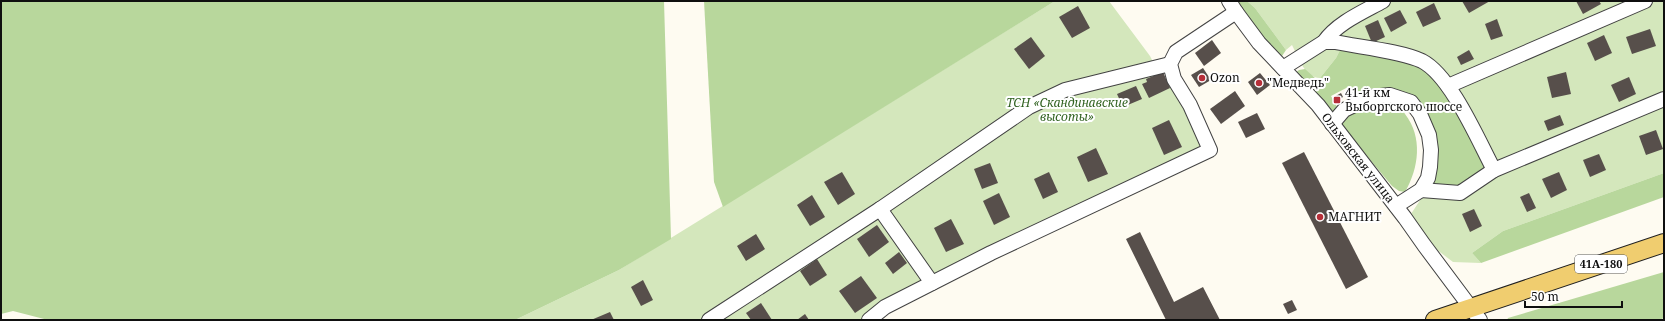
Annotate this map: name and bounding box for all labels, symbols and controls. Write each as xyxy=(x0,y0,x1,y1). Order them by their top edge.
place label: Ozon xyxy=(1210,69,1240,86)
marker: Ozon xyxy=(1197,73,1207,83)
place label: "Медведь" xyxy=(1267,74,1329,91)
marker: "Медведь" xyxy=(1254,78,1264,88)
place label: 41-й км Выборгского шоссе xyxy=(1345,84,1462,115)
park label: ТСН «Скандинавские высоты» xyxy=(1006,94,1128,125)
marker: 41-й км Выборгского шоссе xyxy=(1332,95,1342,105)
street label: Ольховская улица xyxy=(1318,109,1399,206)
place label: МАГНИТ xyxy=(1328,208,1382,225)
marker: МАГНИТ xyxy=(1315,212,1325,222)
road number: 41А-180 xyxy=(1575,255,1627,273)
scale bar xyxy=(1525,283,1622,309)
text: 50 m xyxy=(1531,288,1559,305)

